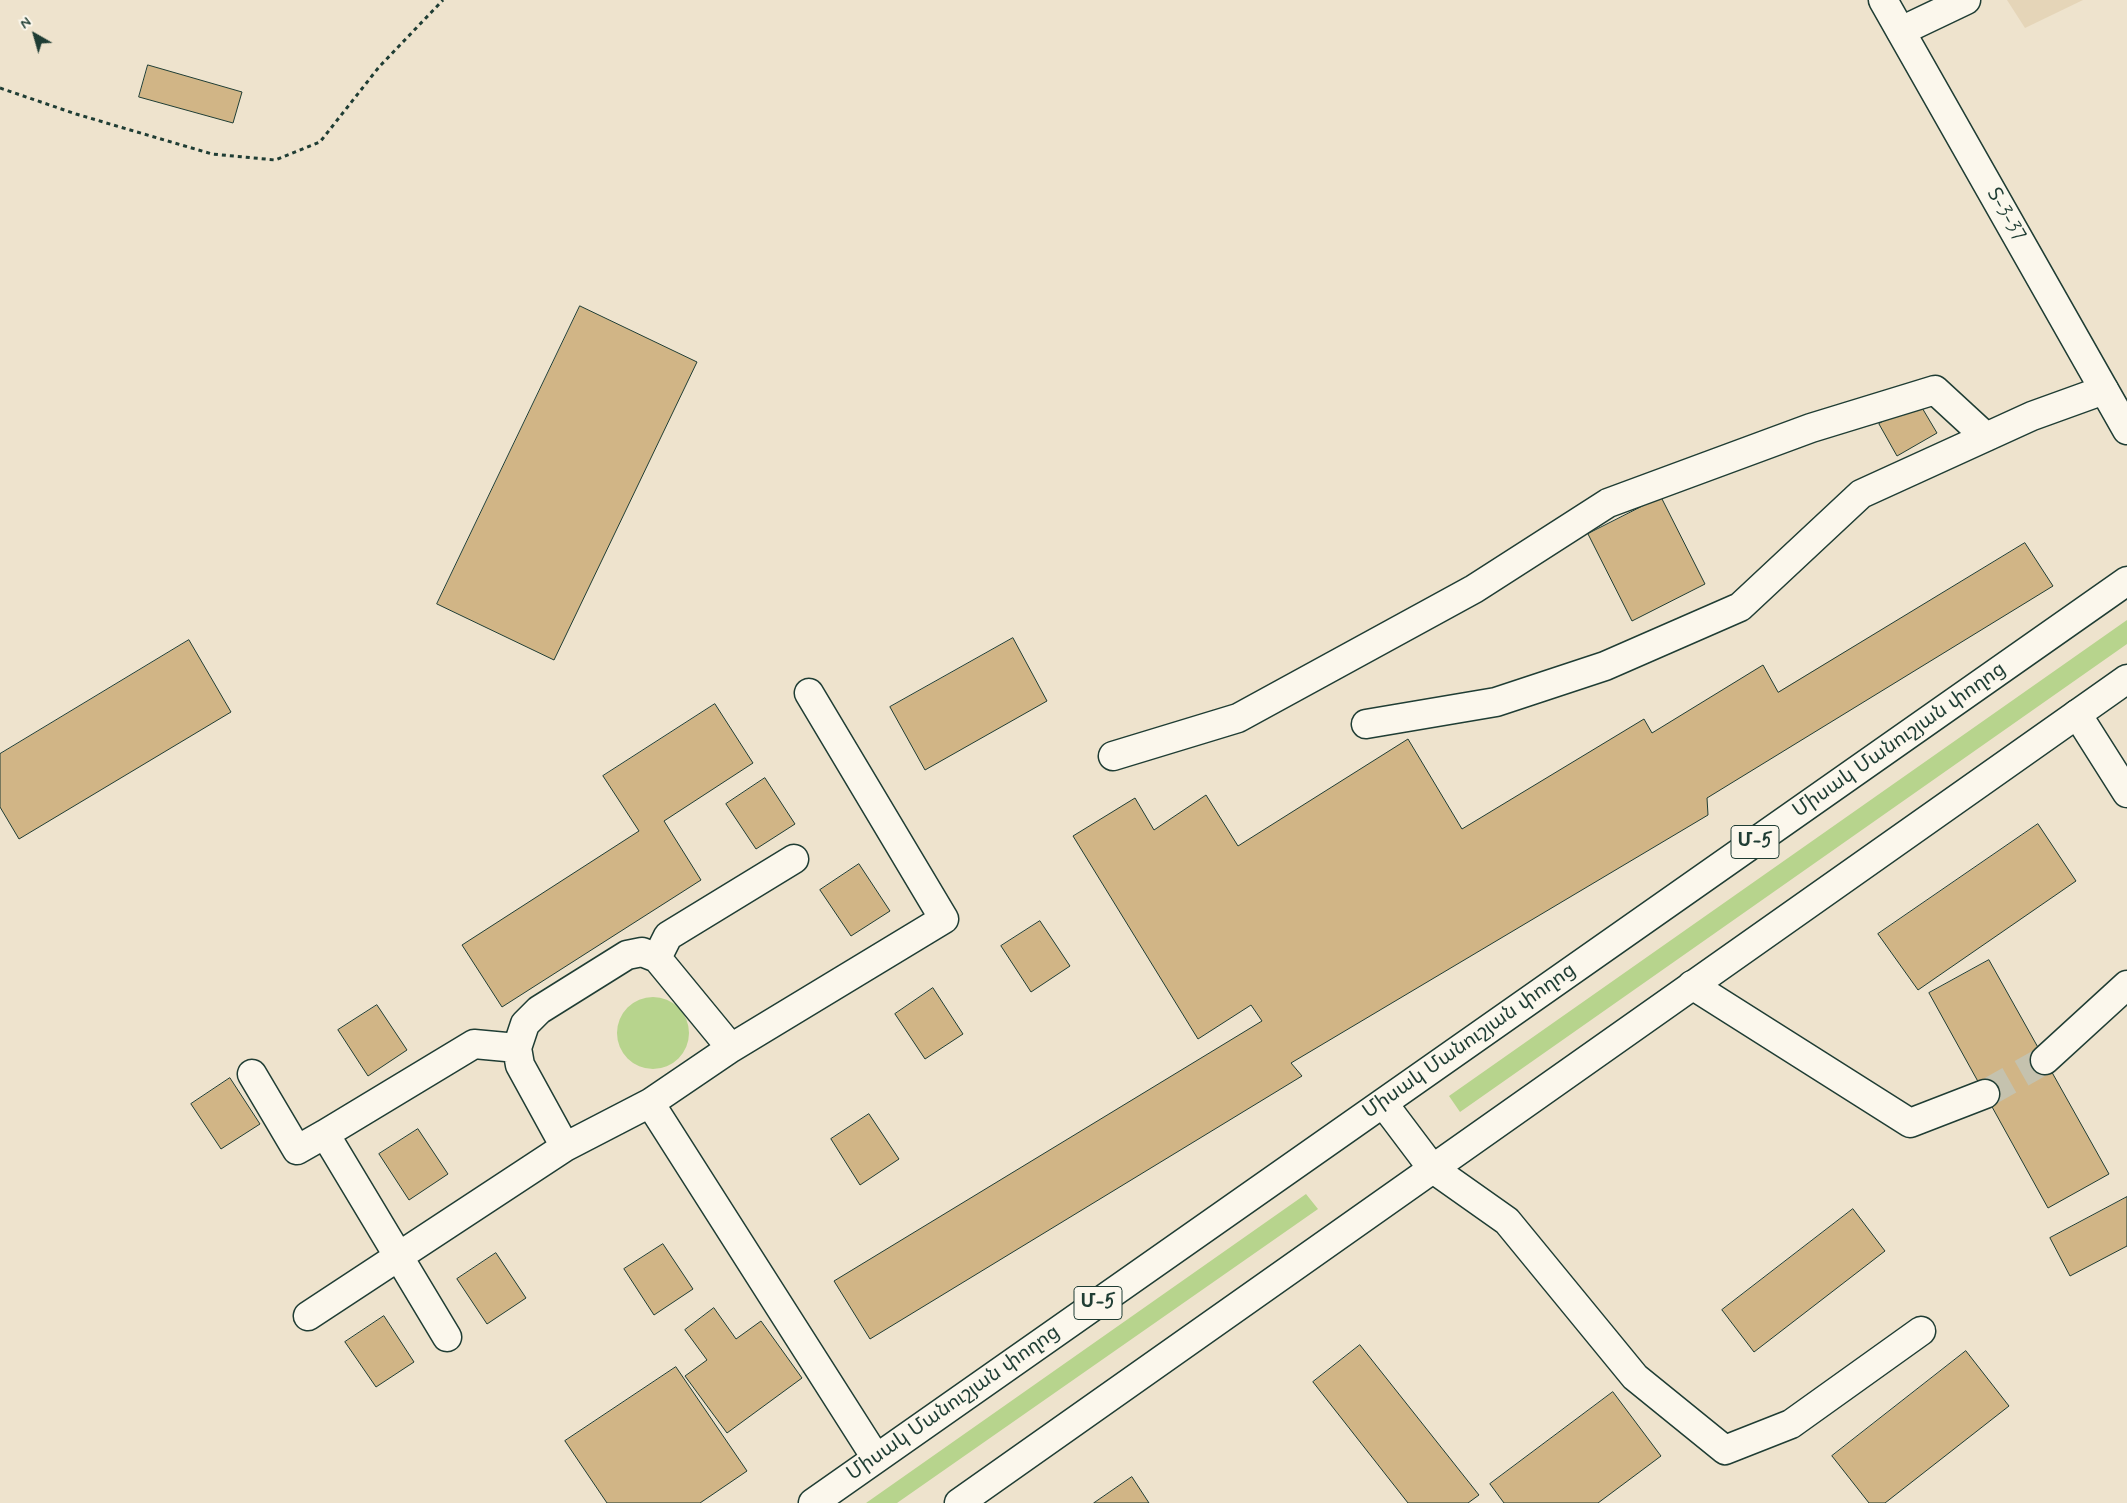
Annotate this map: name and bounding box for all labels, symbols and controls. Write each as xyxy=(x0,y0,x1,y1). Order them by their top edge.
north arrow xyxy=(10,10,60,60)
text: N xyxy=(17,13,35,33)
street label: Տ-3-37 xyxy=(1980,184,2030,246)
street label: Միսակ Մանուշյան փողոց xyxy=(1789,658,2011,824)
road number: Մ-5 xyxy=(1731,826,1779,859)
street label: Միսակ Մանուշյան փողոց xyxy=(1359,959,1581,1125)
road number: Մ-5 xyxy=(1074,1286,1122,1320)
street label: Միսակ Մանուշյան փողոց xyxy=(843,1321,1065,1487)

